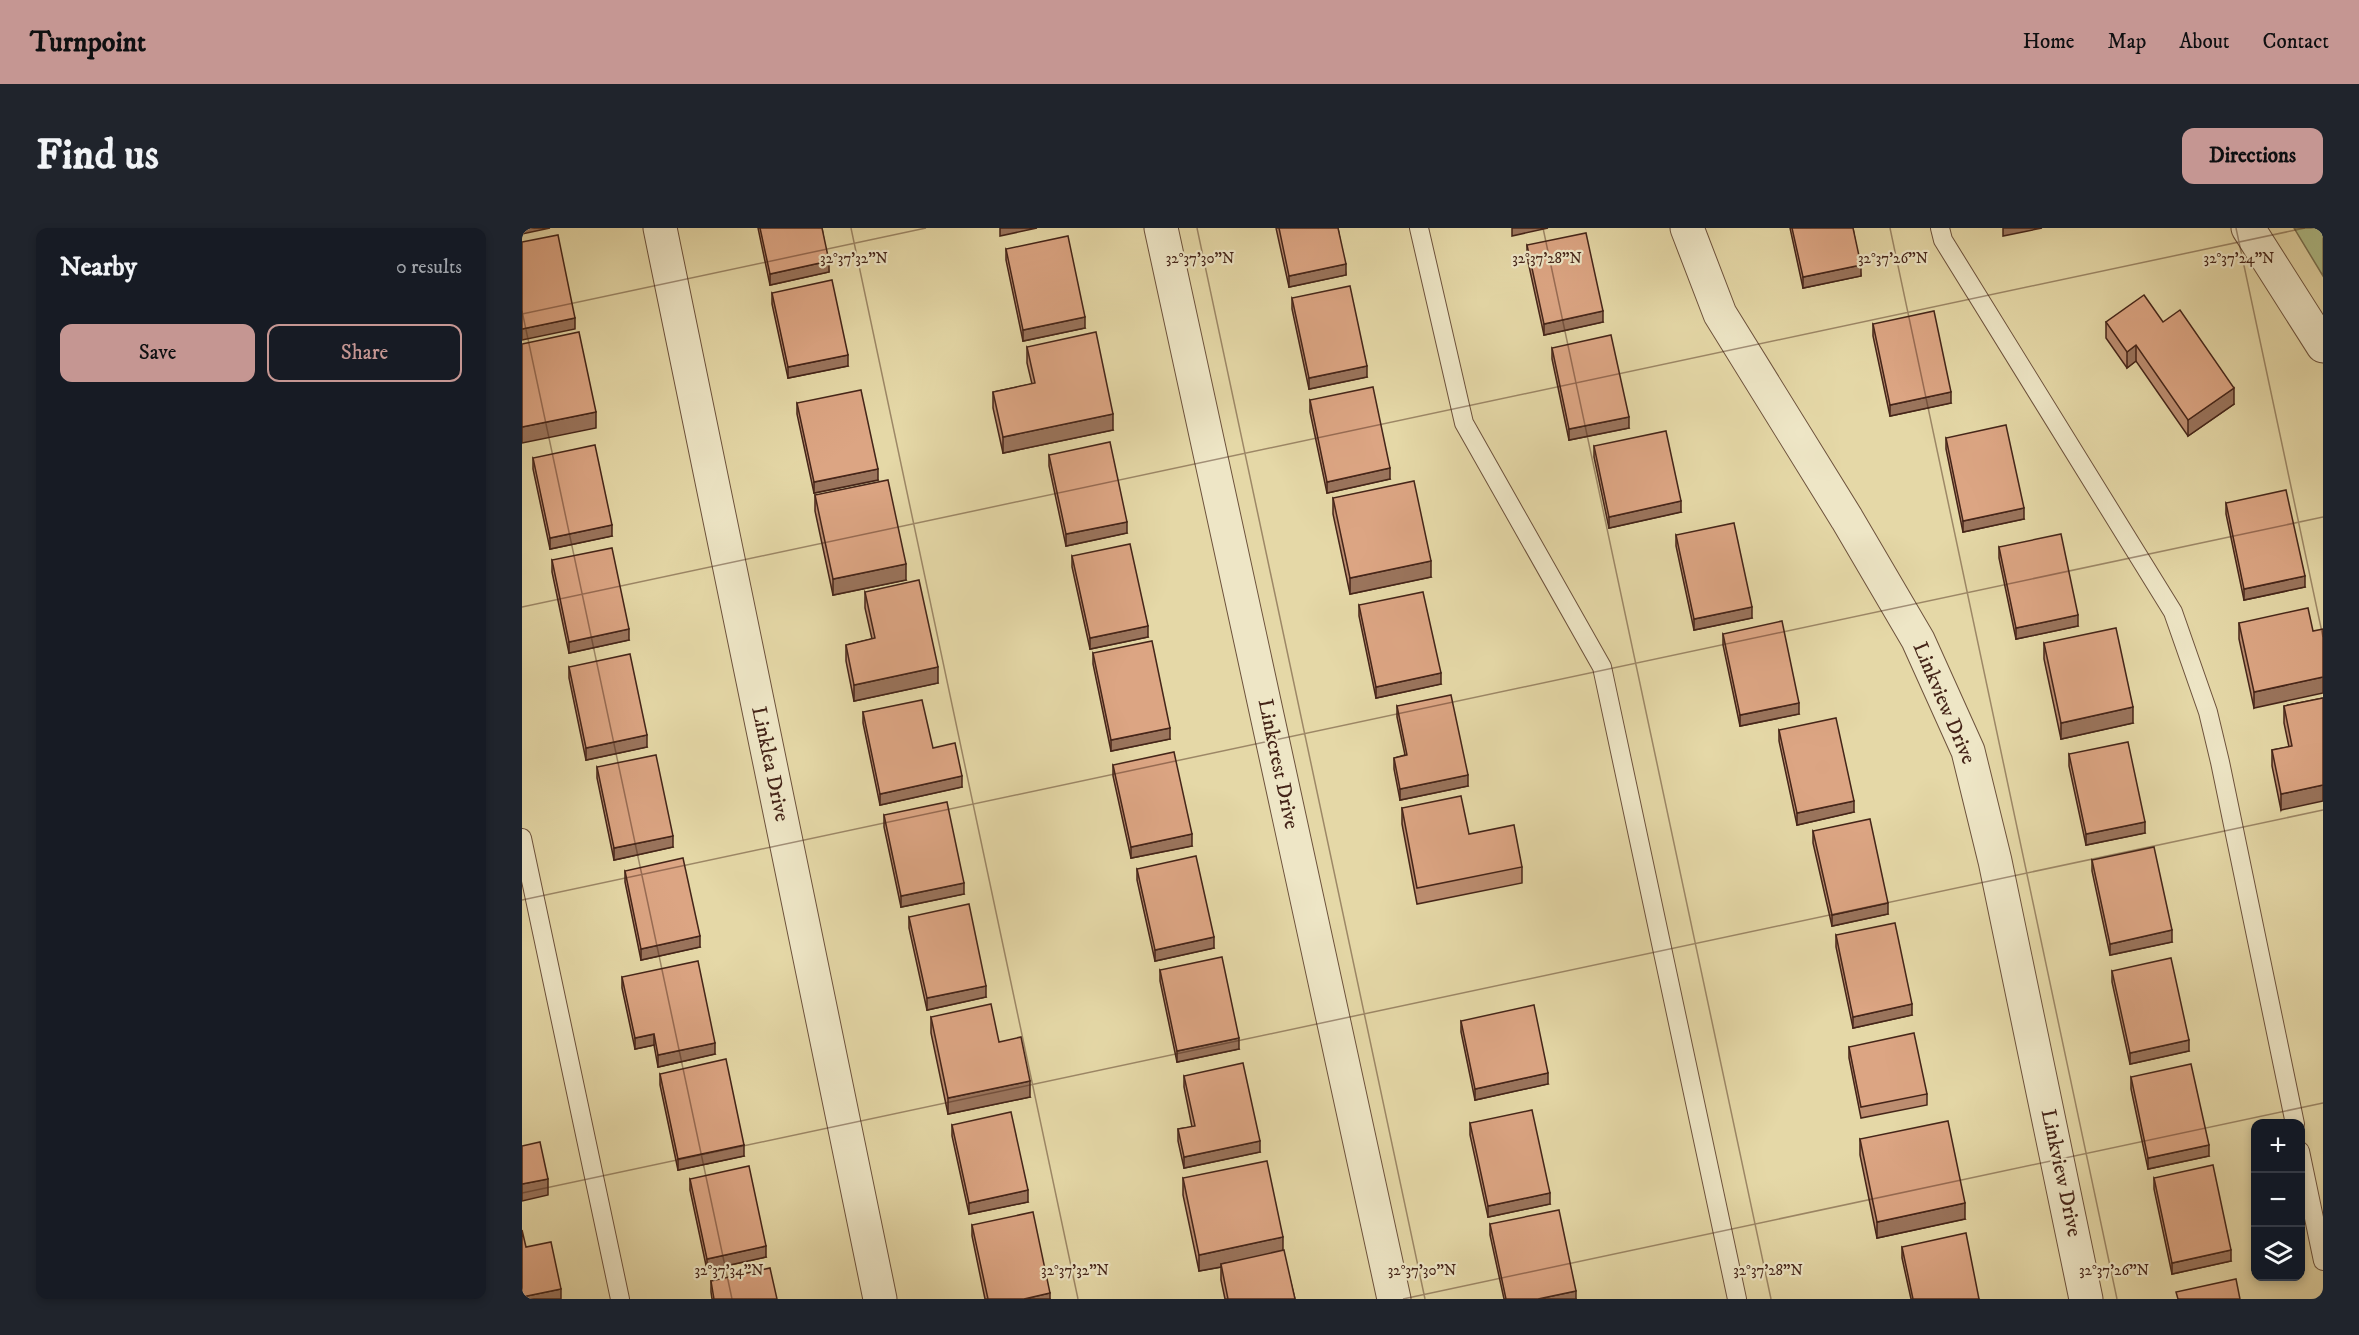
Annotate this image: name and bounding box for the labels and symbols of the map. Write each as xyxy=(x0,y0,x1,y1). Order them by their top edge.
text: 32°37'32"N xyxy=(820,249,888,268)
text: 32°37'30"N xyxy=(1166,249,1234,268)
text: 32°37'28"N xyxy=(1512,249,1582,268)
text: 32°37'26"N xyxy=(1858,249,1928,268)
text: 32°37'24"N xyxy=(2204,249,2274,268)
street label: Linkview Drive xyxy=(1907,638,1981,768)
street label: Linkcrest Drive xyxy=(1252,697,1305,832)
street label: Linklea Drive xyxy=(745,704,795,824)
street label: Linkview Drive xyxy=(2035,1107,2087,1240)
text: 32°37'34"N xyxy=(694,1261,764,1280)
text: 32°37'32"N xyxy=(1041,1261,1109,1280)
text: 32°37'30"N xyxy=(1388,1261,1456,1280)
text: 32°37'28"N xyxy=(1733,1261,1803,1280)
text: 32°37'26"N xyxy=(2079,1261,2149,1280)

